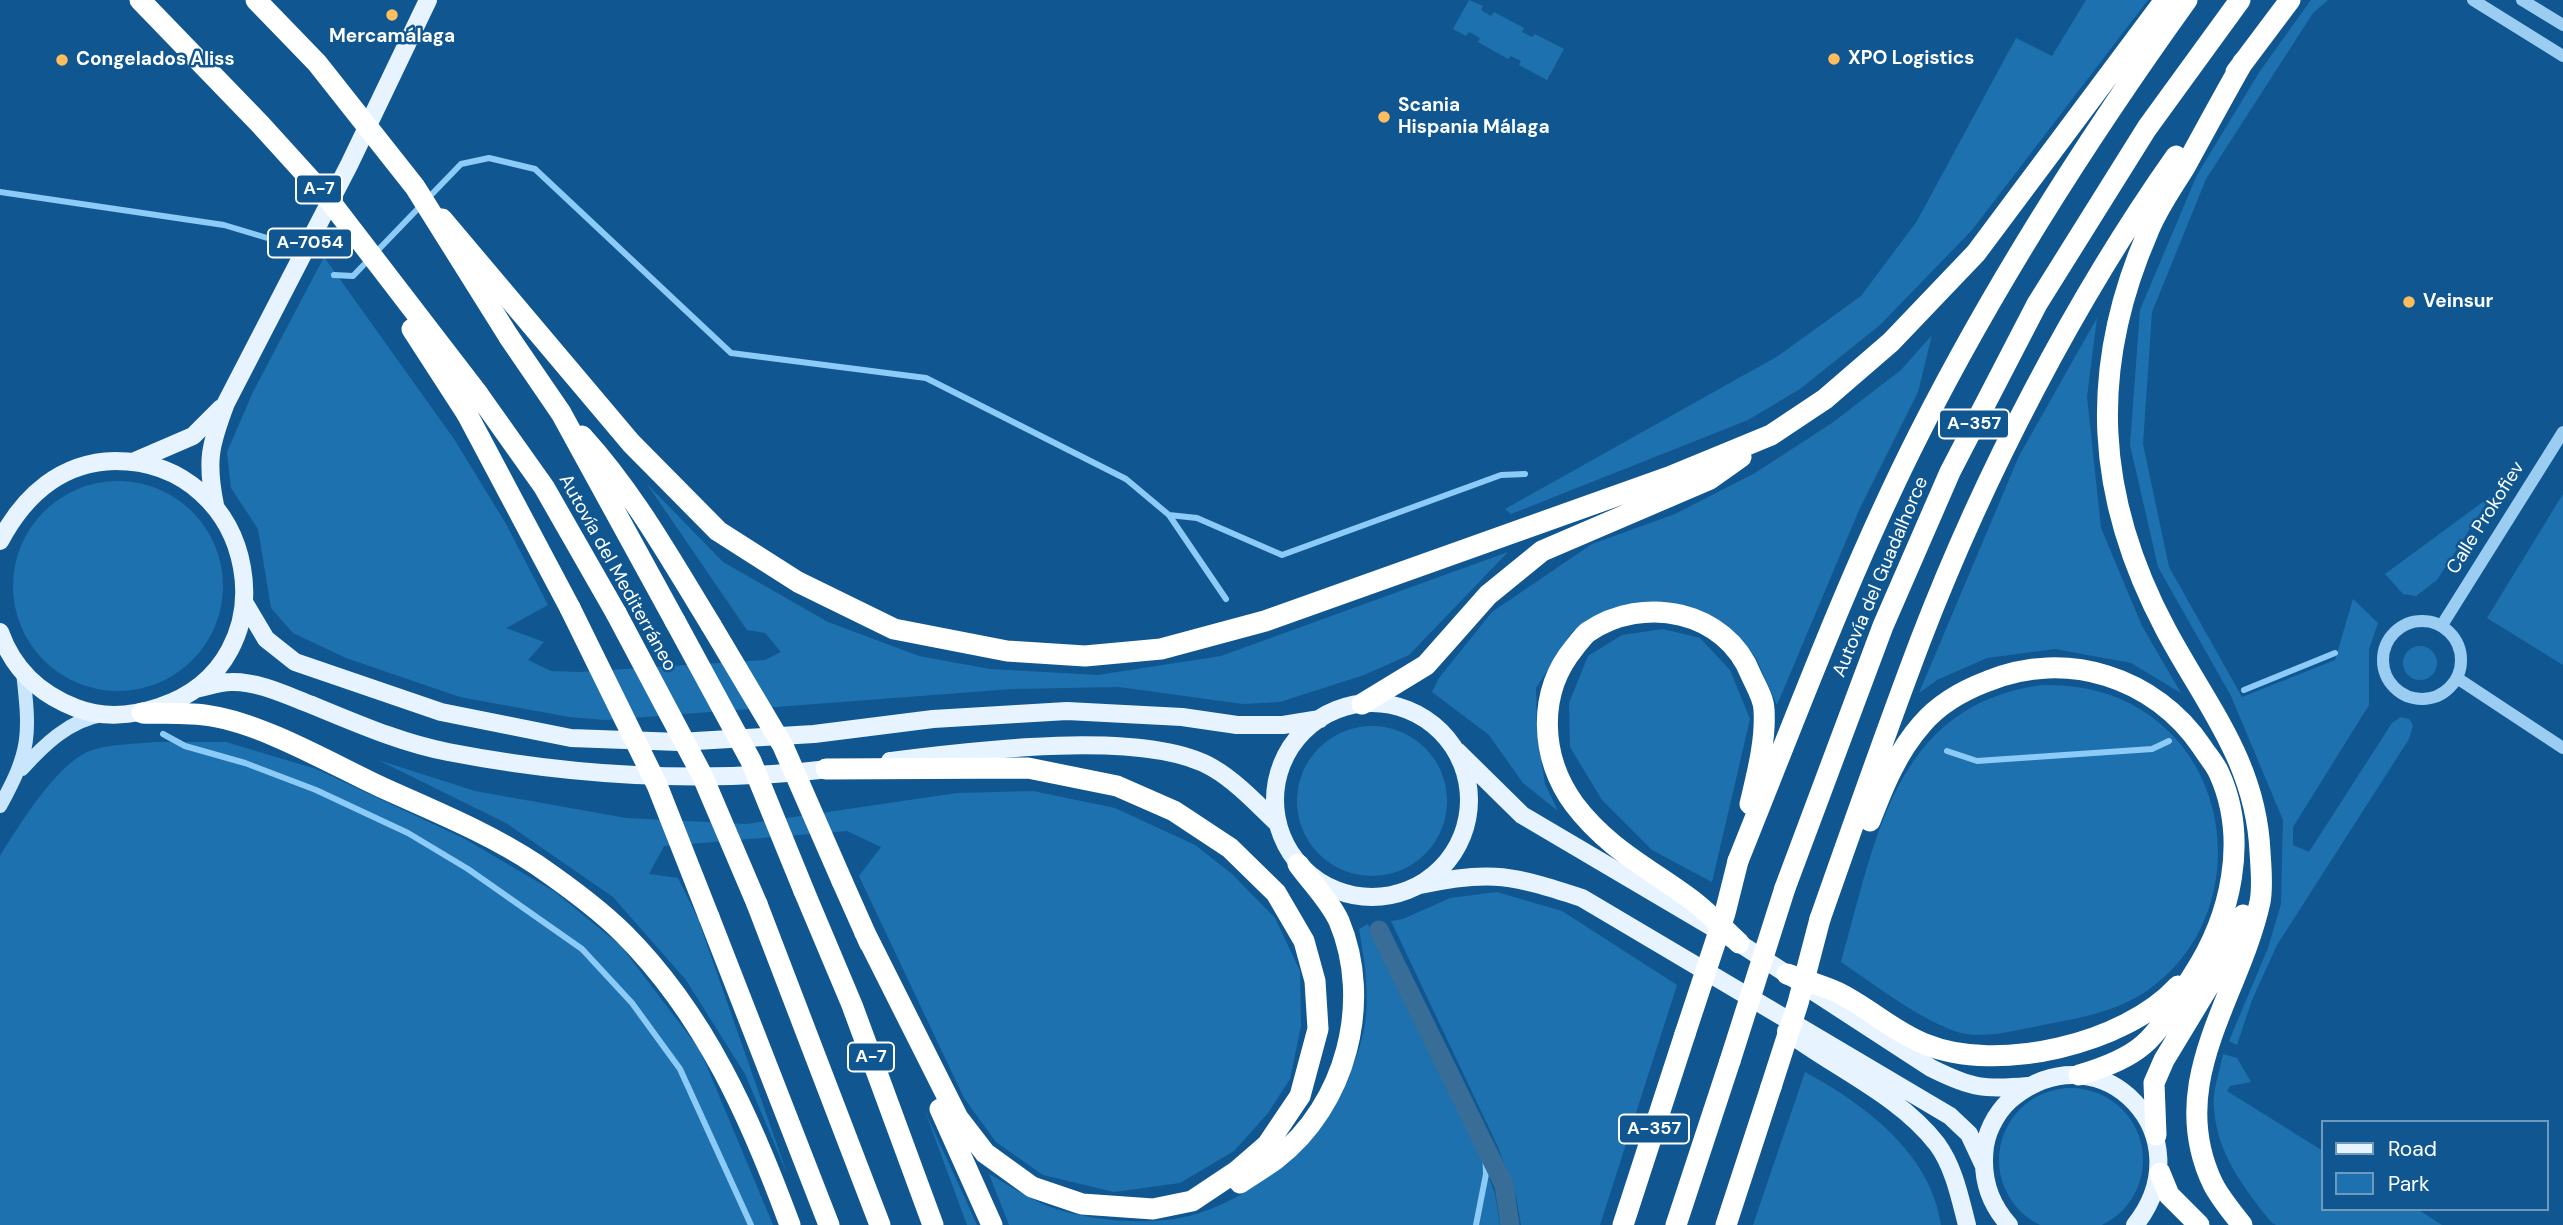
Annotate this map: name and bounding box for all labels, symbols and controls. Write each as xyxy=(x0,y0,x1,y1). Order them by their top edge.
marker: Mercamálaga xyxy=(384,7,400,23)
place label: Mercamálaga xyxy=(329,26,455,48)
place label: XPO Logistics xyxy=(1848,48,1974,70)
place label: Congelados Aliss xyxy=(76,49,234,71)
marker: XPO Logistics xyxy=(1826,51,1842,67)
marker: Congelados Aliss xyxy=(54,52,70,68)
place label: Scania Hispania Málaga xyxy=(1398,95,1550,139)
marker: Scania Hispania Málaga xyxy=(1376,109,1392,125)
road number: A-7 xyxy=(296,174,342,204)
road number: A-7054 xyxy=(268,229,352,258)
place label: Veinsur xyxy=(2423,291,2493,313)
marker: Veinsur xyxy=(2401,294,2417,310)
road number: A-357 xyxy=(1939,410,2009,438)
street label: Calle Prokofiev xyxy=(2442,457,2530,579)
street label: Autovía del Mediterráneo xyxy=(553,471,681,675)
street label: Autovía del Guadalhorce xyxy=(1828,473,1934,681)
road number: A-7 xyxy=(848,1042,894,1072)
road number: A-357 xyxy=(1619,1114,1689,1144)
legend xyxy=(2322,1120,2549,1211)
text: Road xyxy=(2388,1135,2437,1163)
text: Park xyxy=(2388,1170,2429,1198)

